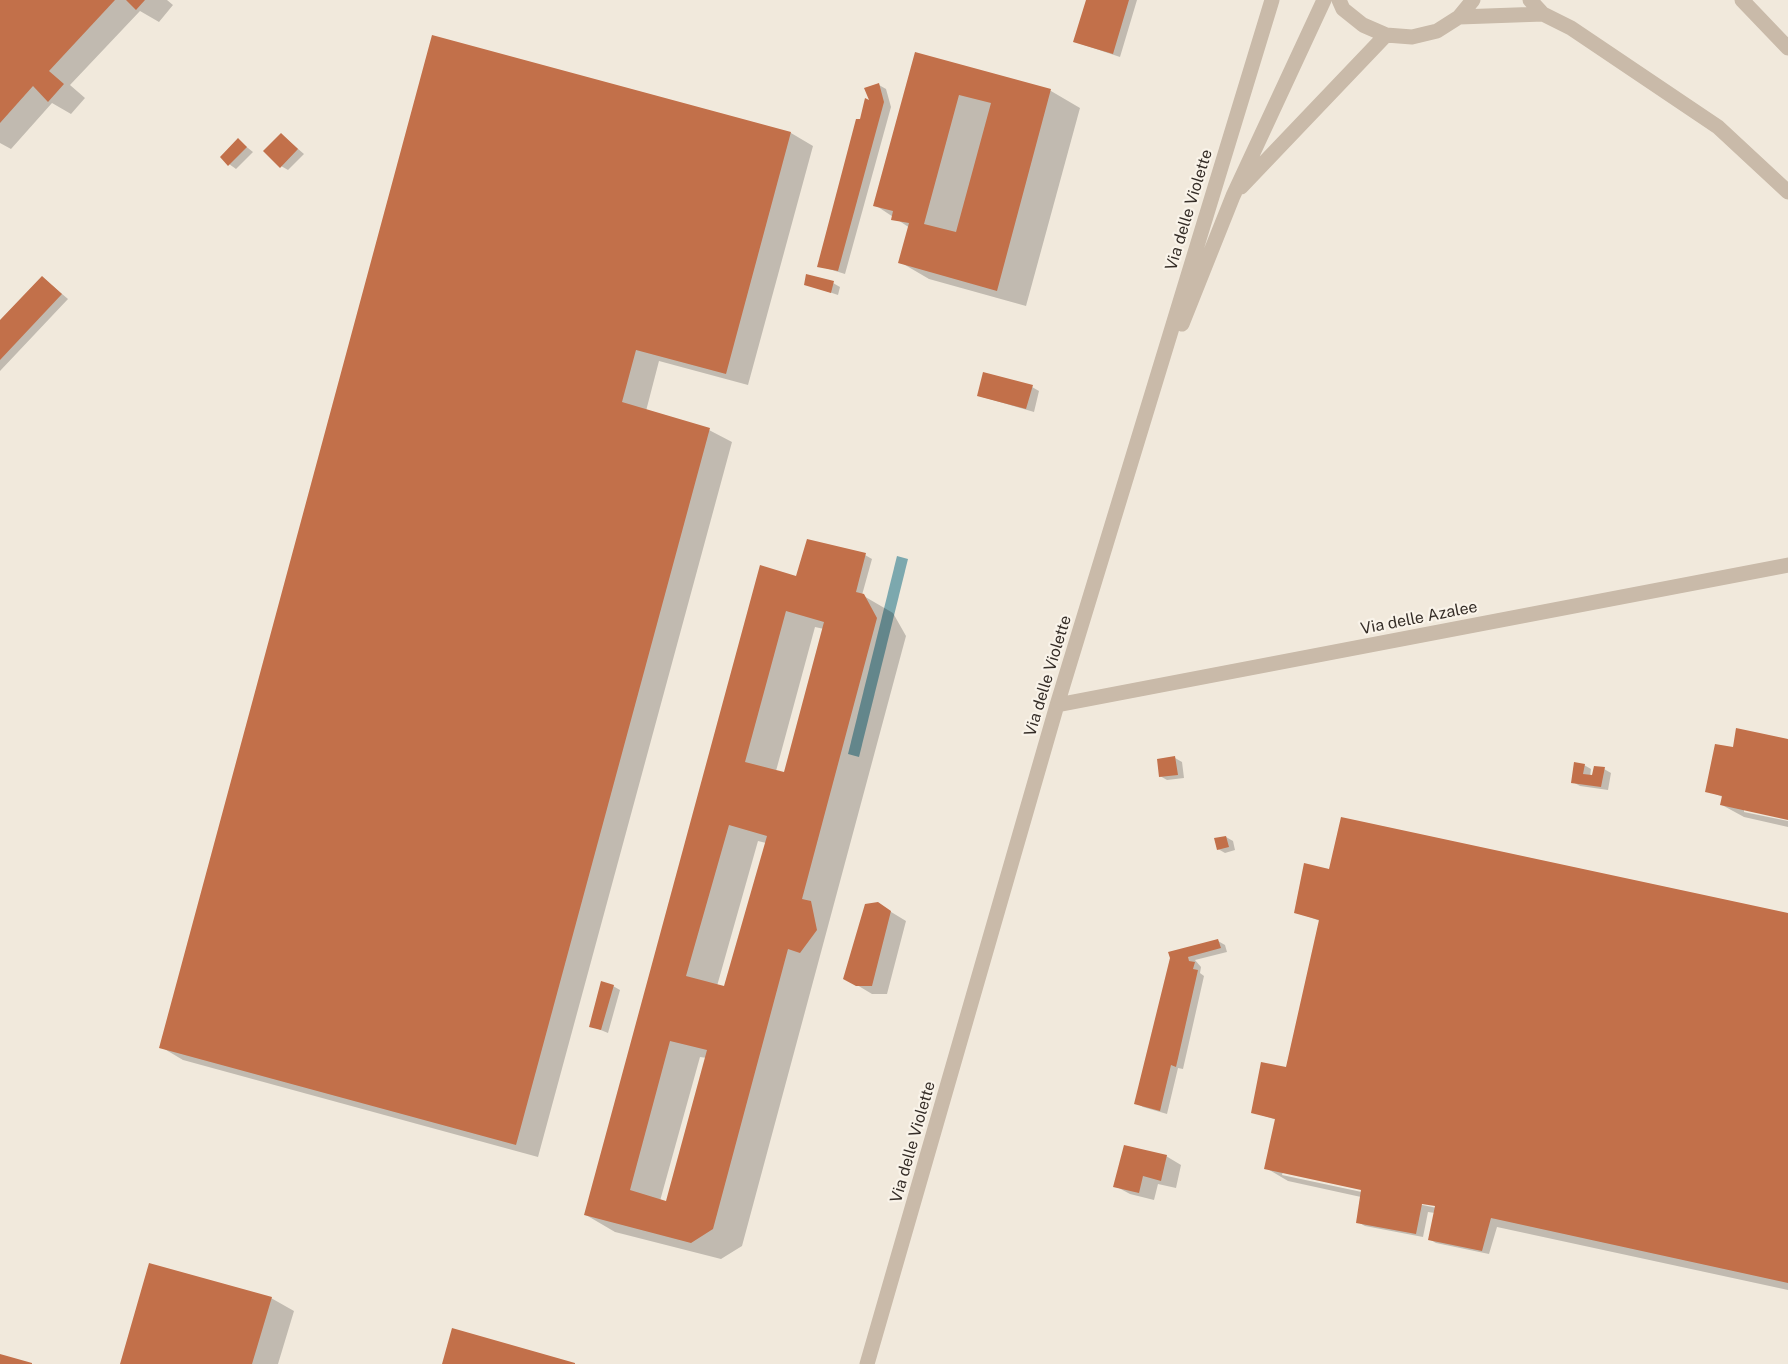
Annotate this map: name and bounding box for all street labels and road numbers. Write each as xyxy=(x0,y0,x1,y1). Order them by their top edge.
street label: Via delle Violette xyxy=(1161,147,1217,273)
street label: Via delle Azalee xyxy=(1359,597,1479,639)
street label: Via delle Violette xyxy=(1020,613,1076,739)
street label: Via delle Violette xyxy=(886,1079,940,1205)

